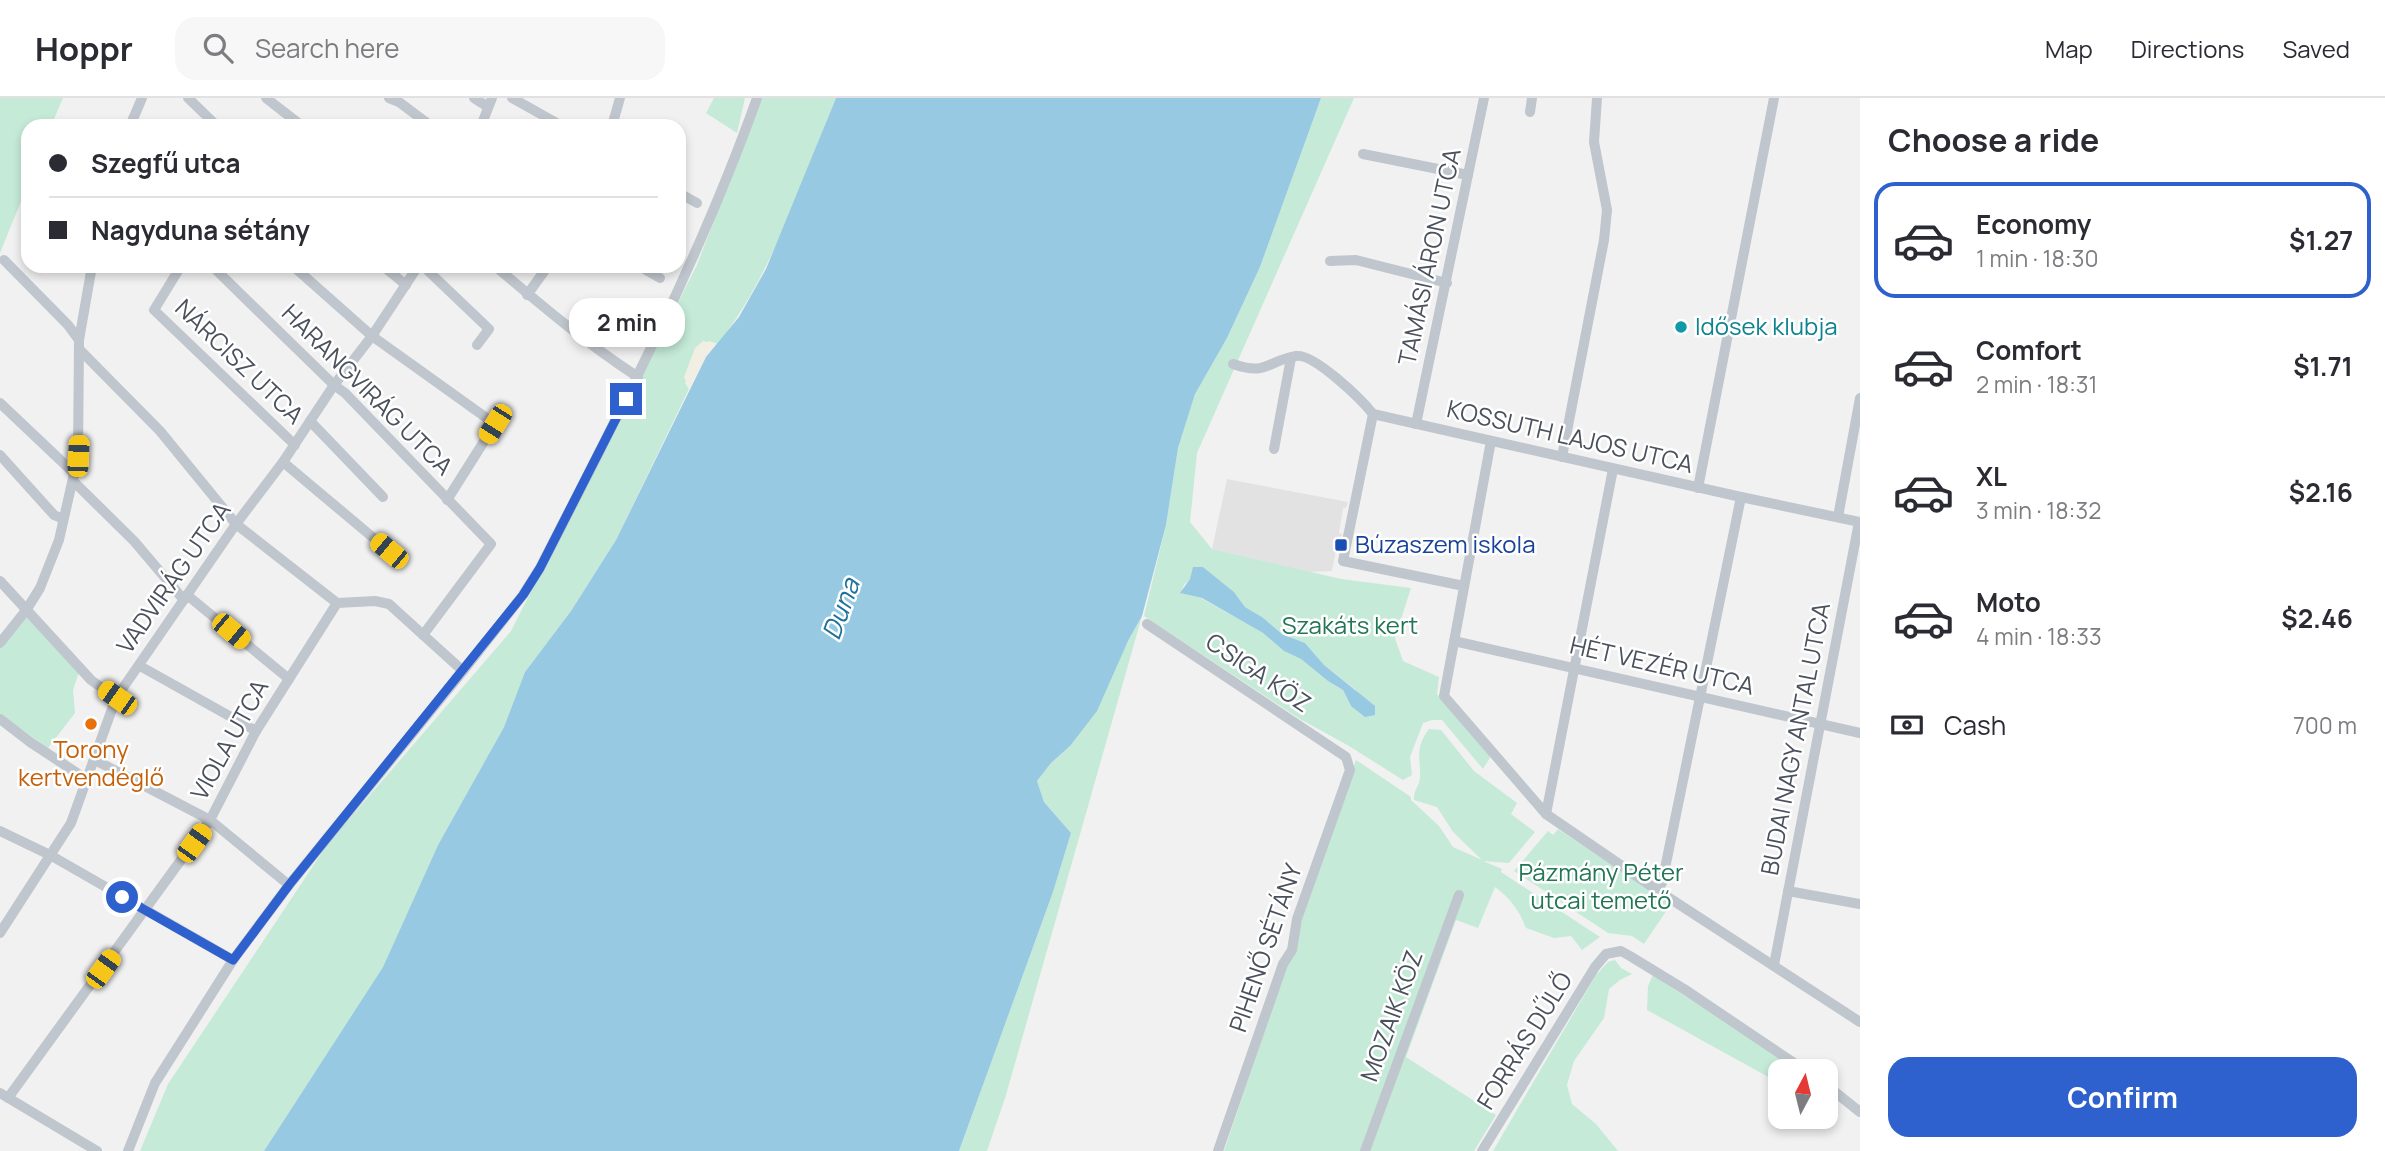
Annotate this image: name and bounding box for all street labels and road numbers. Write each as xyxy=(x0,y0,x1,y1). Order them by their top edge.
street label: TAMÁSI ÁRON UTCA xyxy=(1389,145,1468,368)
street label: NÁRCISZ UTCA xyxy=(169,291,311,431)
street label: HARANGVIRÁG UTCA xyxy=(275,296,461,482)
street label: KOSSUTH LAJOS UTCA xyxy=(1444,391,1697,480)
street label: VADVIRÁG UTCA xyxy=(108,495,237,660)
street label: BUDAI NAGY ANTAL UTCA xyxy=(1752,600,1837,878)
street label: CSIGA KÖZ xyxy=(1200,624,1318,719)
street label: HÉT VEZÉR UTCA xyxy=(1567,627,1758,702)
street label: VIOLA UTCA xyxy=(182,673,275,805)
street label: PIHENŐ SÉTÁNY xyxy=(1220,858,1309,1036)
street label: MOZAIK KÖZ xyxy=(1352,945,1430,1086)
street label: FORRÁS DŰLŐ xyxy=(1468,965,1579,1115)

